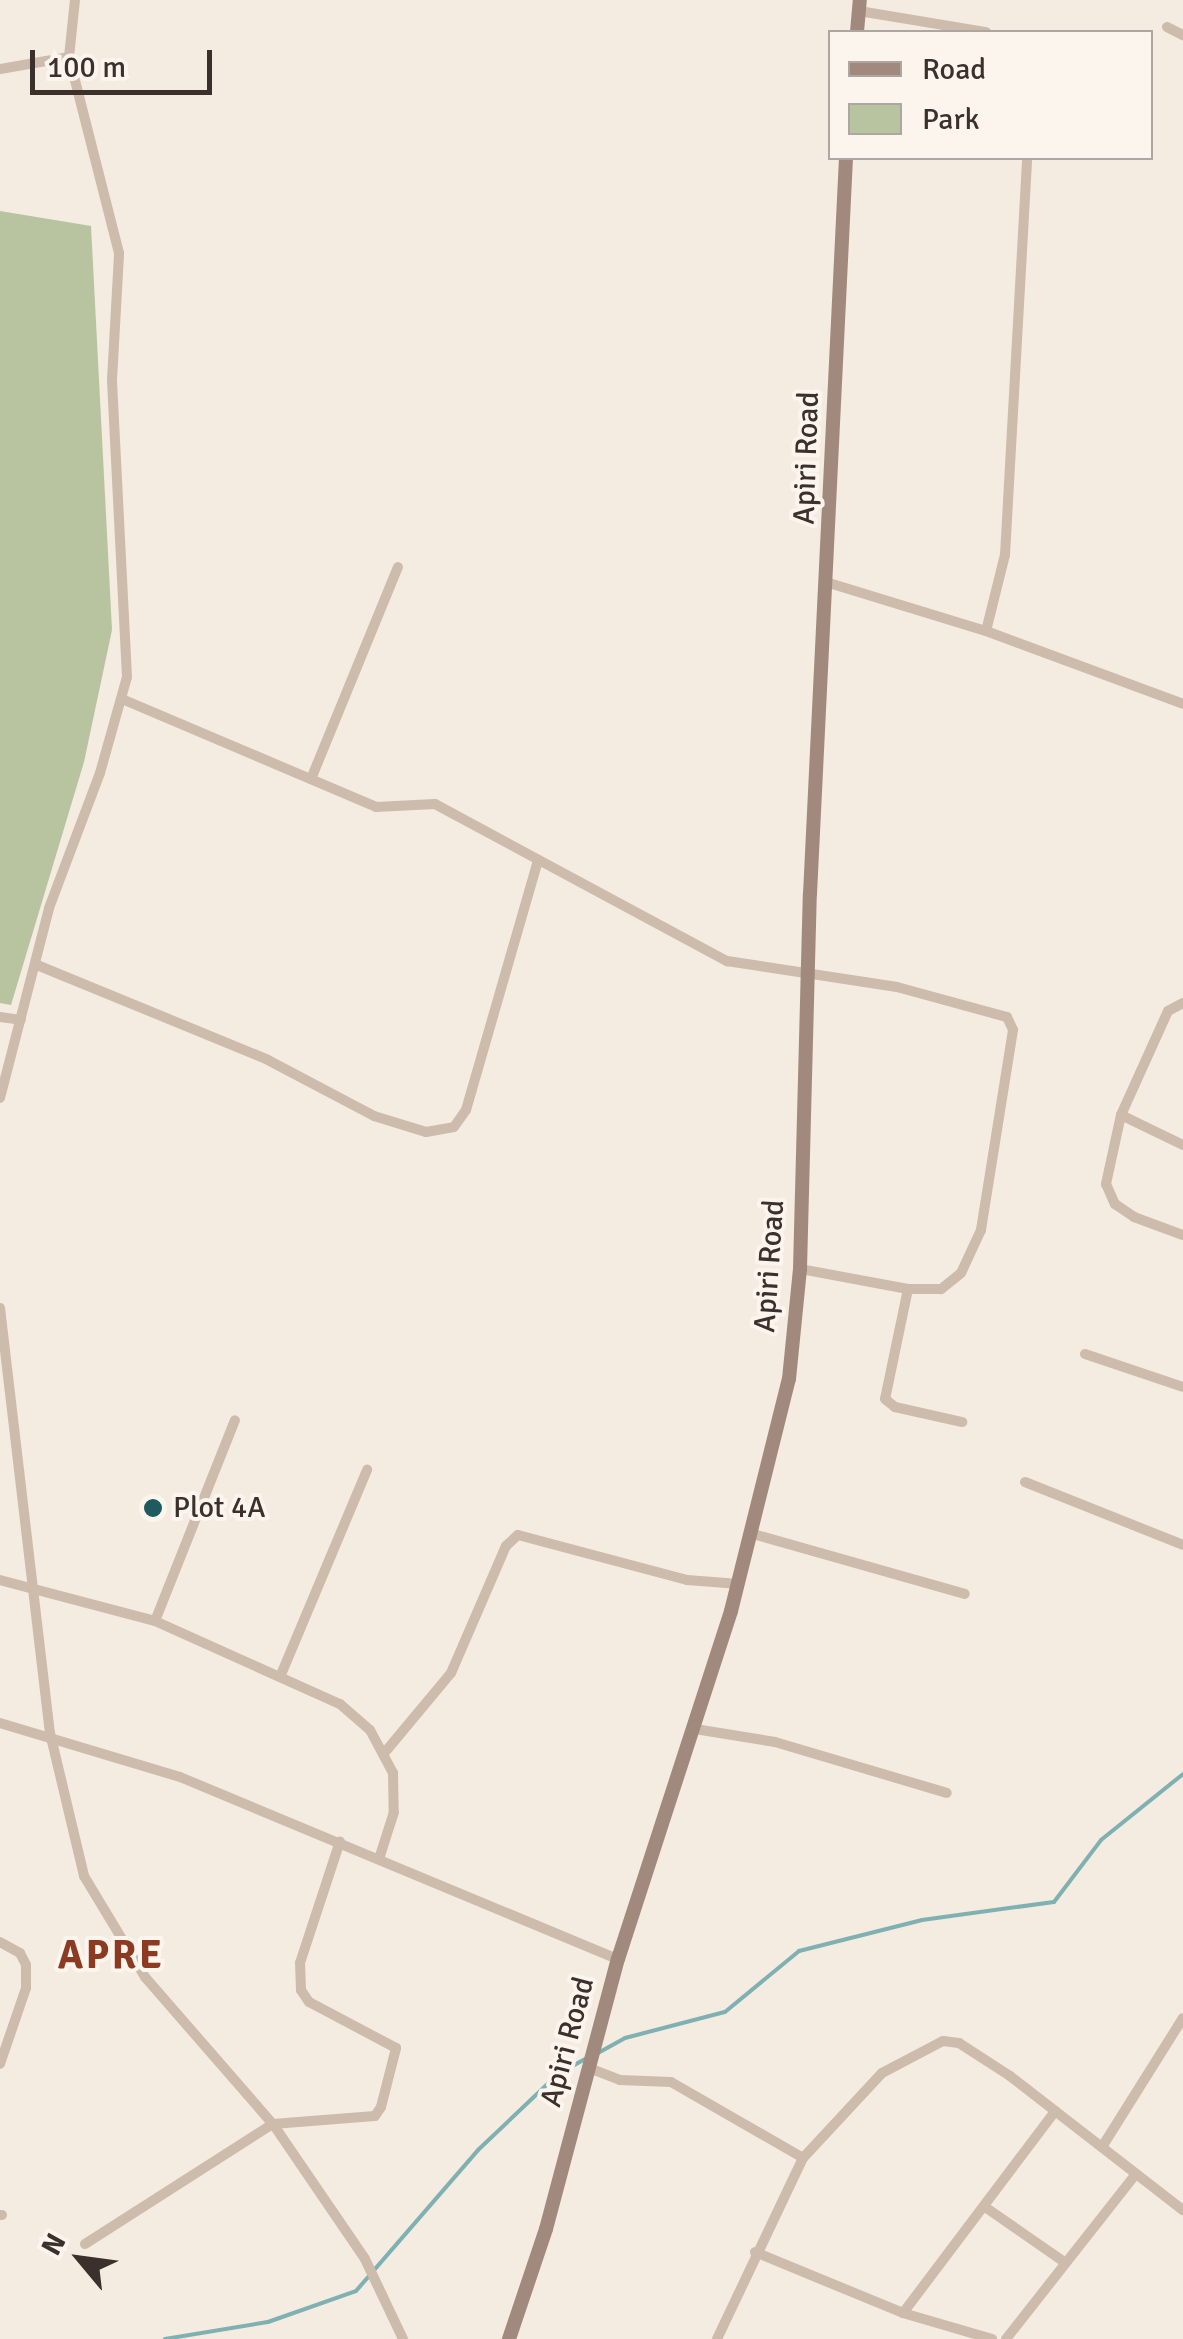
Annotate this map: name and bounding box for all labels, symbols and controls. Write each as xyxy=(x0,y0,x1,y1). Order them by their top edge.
scale bar xyxy=(35,30,218,92)
legend xyxy=(828,30,1153,160)
text: 100 m xyxy=(47,49,126,86)
text: Road xyxy=(922,51,986,88)
text: Park xyxy=(922,101,980,138)
street label: Apiri Road xyxy=(787,391,827,525)
street label: Apiri Road xyxy=(747,1198,793,1334)
place label: Plot 4A xyxy=(173,1490,266,1526)
marker: Plot 4A xyxy=(142,1497,164,1519)
district label: APRE xyxy=(58,1931,164,1979)
street label: Apiri Road xyxy=(533,1973,603,2111)
north arrow xyxy=(30,2209,130,2309)
text: N xyxy=(34,2228,73,2261)

